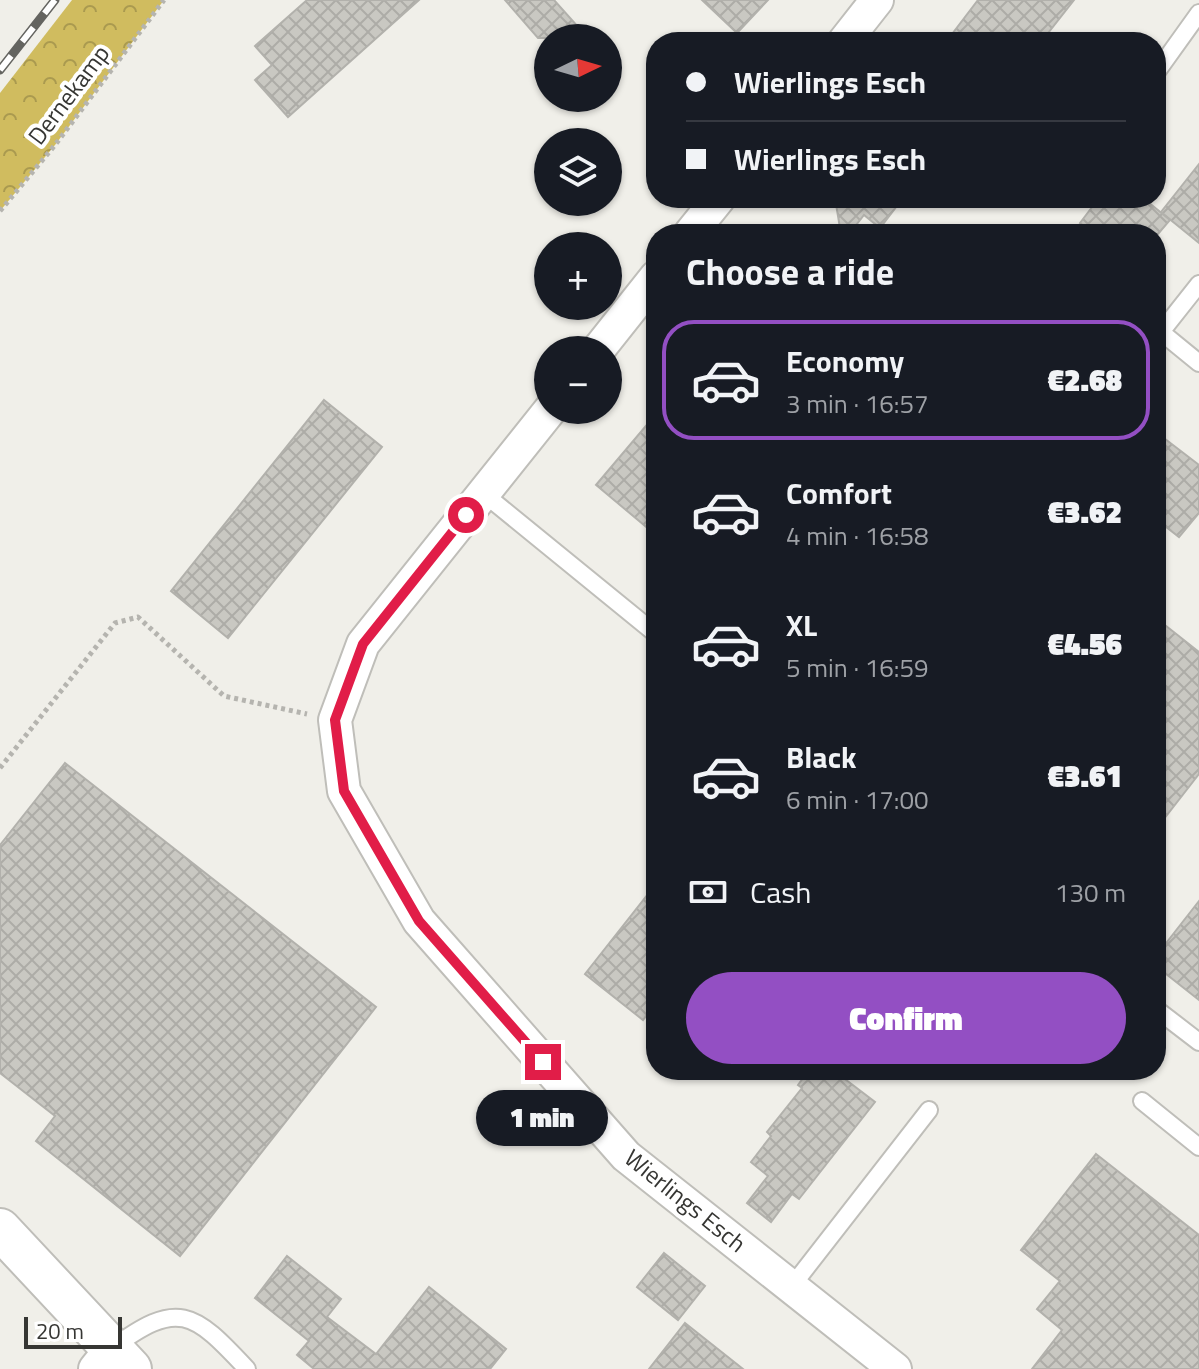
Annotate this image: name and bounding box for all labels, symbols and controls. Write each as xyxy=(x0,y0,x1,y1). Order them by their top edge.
north arrow xyxy=(534,24,622,112)
map controls xyxy=(534,24,622,424)
street label: Dernekamp xyxy=(19,37,118,152)
text: Wierlings Esch xyxy=(734,59,926,105)
button: layers xyxy=(534,128,622,216)
text: Wierlings Esch xyxy=(734,136,926,182)
button: + xyxy=(534,232,622,320)
text: Choose a ride xyxy=(686,244,894,299)
button: − xyxy=(534,336,622,424)
text: Economy xyxy=(786,338,904,384)
icon: car xyxy=(690,344,762,416)
text: €2.68 xyxy=(1048,357,1122,403)
text: 3 min · 16:57 xyxy=(786,384,929,423)
text: Comfort xyxy=(786,470,892,516)
icon: car xyxy=(690,476,762,548)
text: €3.62 xyxy=(1048,489,1122,535)
route start xyxy=(448,497,484,533)
text: 4 min · 16:58 xyxy=(786,516,929,555)
text: XL xyxy=(786,602,817,648)
icon: car xyxy=(690,608,762,680)
text: €4.56 xyxy=(1048,621,1122,667)
text: 5 min · 16:59 xyxy=(786,648,929,687)
text: Black xyxy=(786,734,857,780)
icon: car xyxy=(690,740,762,812)
text: €3.61 xyxy=(1048,753,1122,799)
text: 6 min · 17:00 xyxy=(786,780,929,819)
text: Cash xyxy=(750,869,811,915)
icon: cash xyxy=(686,870,730,914)
text: 130 m xyxy=(1055,873,1126,912)
button: Confirm xyxy=(686,972,1126,1064)
route end xyxy=(525,1044,561,1080)
callout: 1 min xyxy=(477,1090,609,1146)
text: 1 min xyxy=(510,1098,574,1137)
street label: Wierlings Esch xyxy=(617,1140,754,1261)
scale bar xyxy=(24,1313,122,1349)
text: 20 m xyxy=(36,1314,84,1348)

